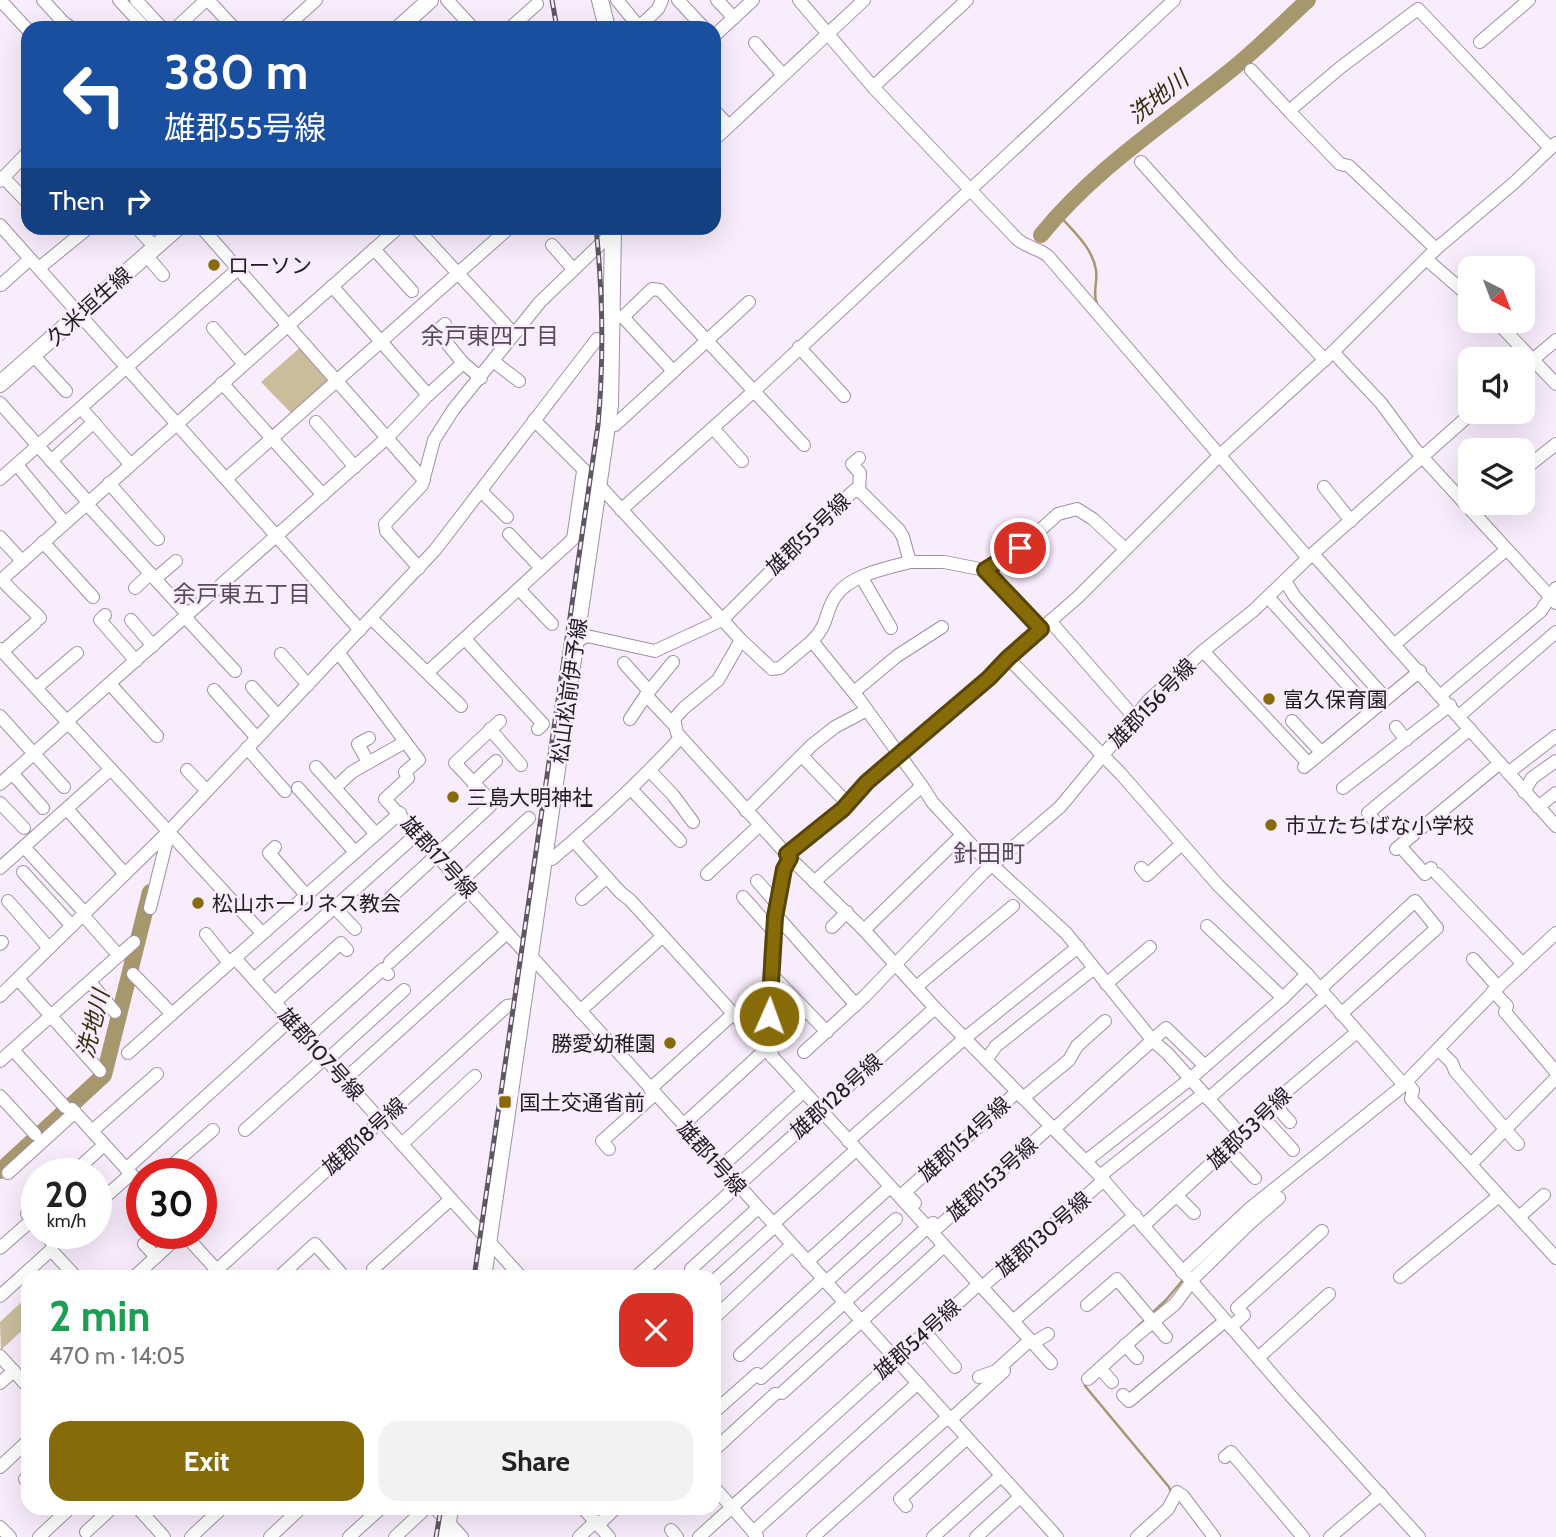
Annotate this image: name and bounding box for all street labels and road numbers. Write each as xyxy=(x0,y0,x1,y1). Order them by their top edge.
street label: 久米垣生線 xyxy=(42,262,136,350)
street label: 雄郡55号線 xyxy=(761,488,855,580)
street label: 松山松前伊予線 xyxy=(546,616,592,766)
street label: 雄郡156号線 xyxy=(1103,653,1201,753)
street label: 雄郡17号線 xyxy=(396,811,482,903)
street label: 雄郡107号線 xyxy=(273,1003,369,1105)
street label: 雄郡128号線 xyxy=(785,1048,887,1144)
street label: 雄郡53号線 xyxy=(1202,1082,1296,1174)
street label: 雄郡154号線 xyxy=(913,1091,1015,1187)
street label: 雄郡18号線 xyxy=(317,1092,411,1180)
street label: 雄郡1号線 xyxy=(672,1116,752,1200)
street label: 雄郡153号線 xyxy=(941,1132,1043,1226)
street label: 雄郡130号線 xyxy=(991,1186,1095,1282)
street label: 雄郡54号線 xyxy=(869,1294,965,1384)

